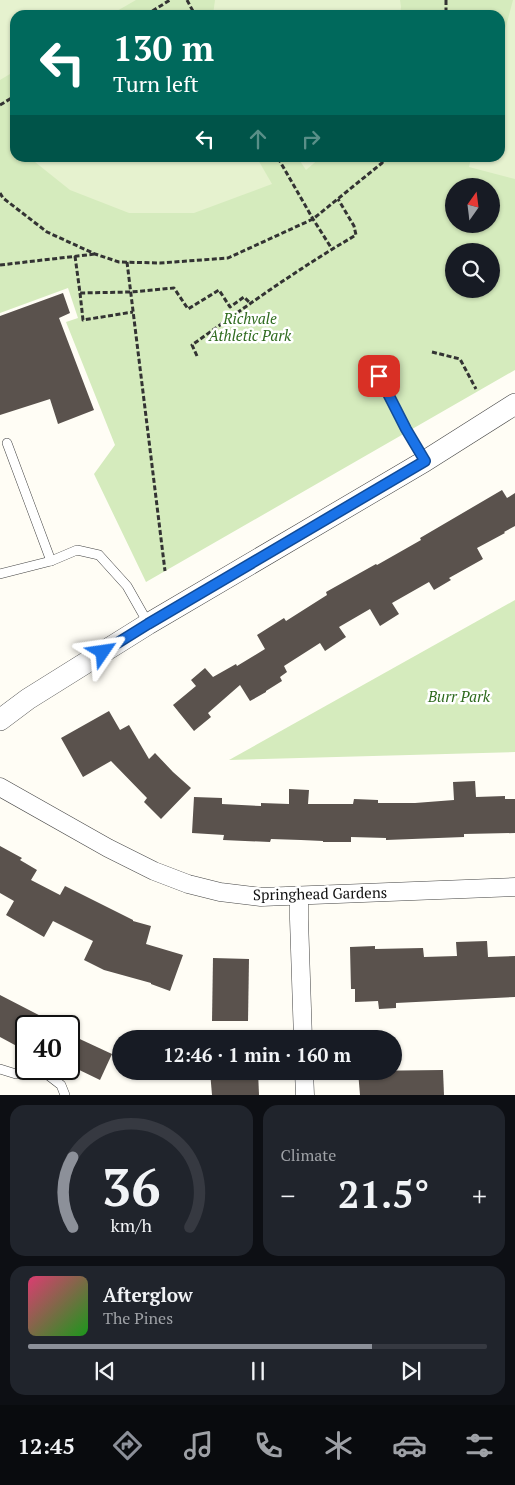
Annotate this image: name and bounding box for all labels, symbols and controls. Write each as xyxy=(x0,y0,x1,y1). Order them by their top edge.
text: 130 m xyxy=(113,25,214,71)
icon: left xyxy=(30,30,95,95)
text: Turn left xyxy=(113,69,199,98)
icon: left xyxy=(191,125,219,153)
icon: ahead xyxy=(244,125,272,153)
icon: right xyxy=(297,125,325,153)
north arrow xyxy=(445,178,500,232)
map controls xyxy=(445,178,500,298)
button: search xyxy=(445,243,500,298)
park label: Richvale Athletic Park xyxy=(208,308,292,345)
pin xyxy=(358,355,400,397)
icon: arrive xyxy=(365,362,393,390)
position arrow xyxy=(76,625,128,677)
park label: Burr Park xyxy=(427,686,491,706)
street label: Springhead Gardens xyxy=(253,882,387,904)
speed limit sign: 40 xyxy=(15,1015,80,1080)
text: 12:46 · 1 min · 160 m xyxy=(163,1042,351,1067)
text: Climate xyxy=(281,1144,336,1166)
text: 36 xyxy=(102,1152,161,1221)
text: 21.5° xyxy=(338,1169,429,1219)
text: − xyxy=(281,1177,295,1214)
text: + xyxy=(472,1177,487,1214)
text: km/h xyxy=(111,1213,152,1237)
text: Afterglow xyxy=(103,1282,193,1307)
text: The Pines xyxy=(103,1307,173,1329)
icon: previous xyxy=(91,1357,119,1385)
icon: pause xyxy=(244,1357,272,1385)
icon: next xyxy=(397,1357,425,1385)
icon: directions xyxy=(110,1428,145,1463)
icon: music xyxy=(181,1428,216,1463)
icon: phone xyxy=(251,1428,286,1463)
icon: climate xyxy=(321,1428,356,1463)
icon: car xyxy=(392,1428,427,1463)
icon: filters xyxy=(462,1428,497,1463)
text: 12:45 xyxy=(18,1431,75,1460)

